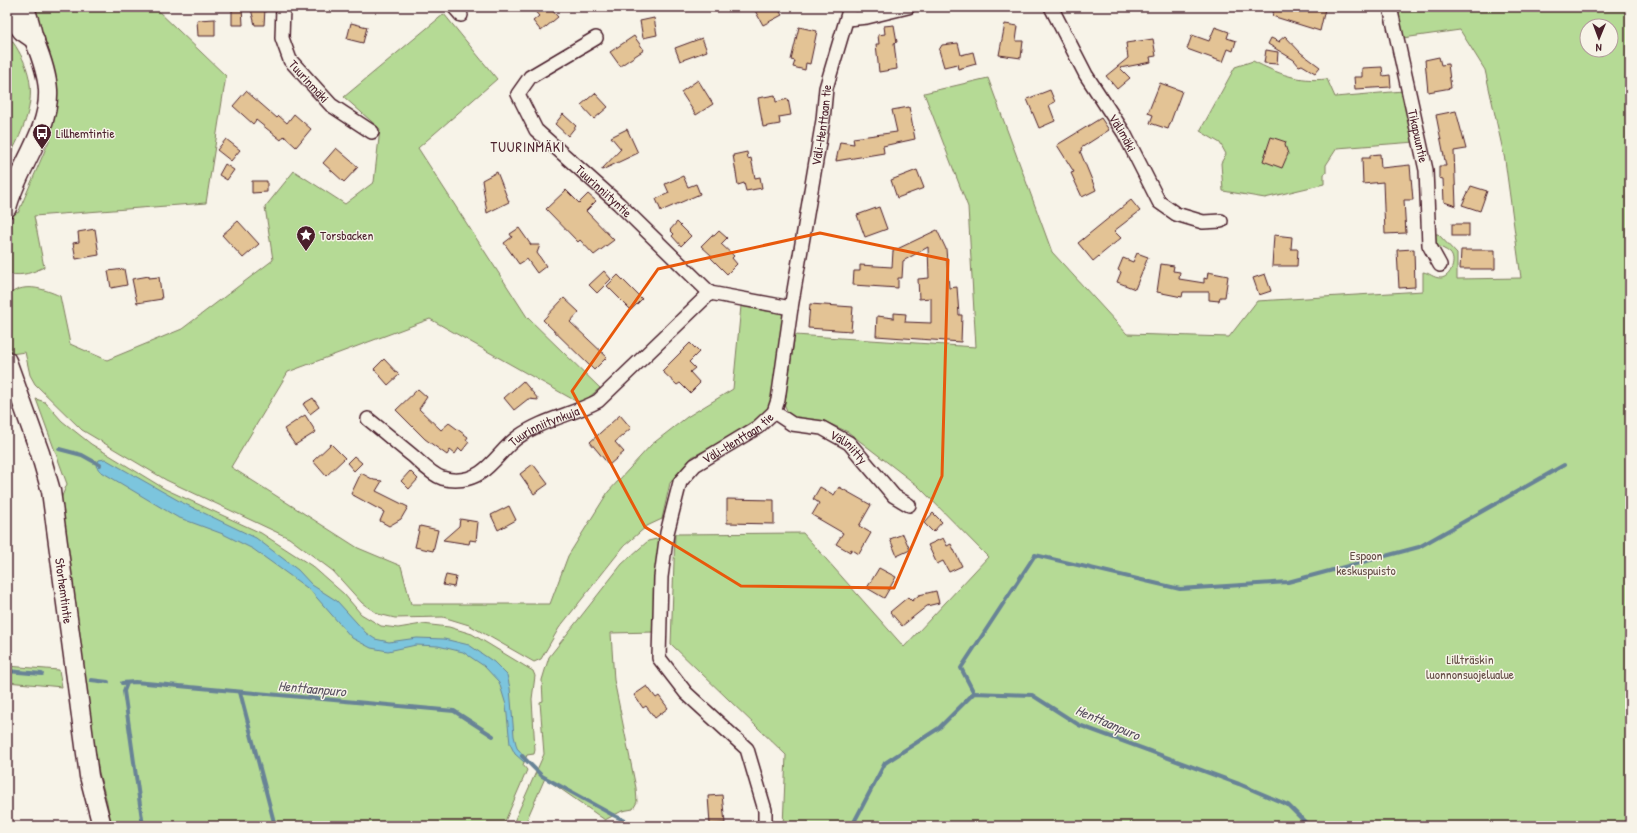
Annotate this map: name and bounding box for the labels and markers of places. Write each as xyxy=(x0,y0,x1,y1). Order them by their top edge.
bus stop icon: Lillhemtintie xyxy=(31,122,53,150)
place label: Lillhemtintie xyxy=(56,124,115,142)
place icon: Torsbacken xyxy=(295,224,317,252)
place label: Torsbacken xyxy=(320,226,373,244)

